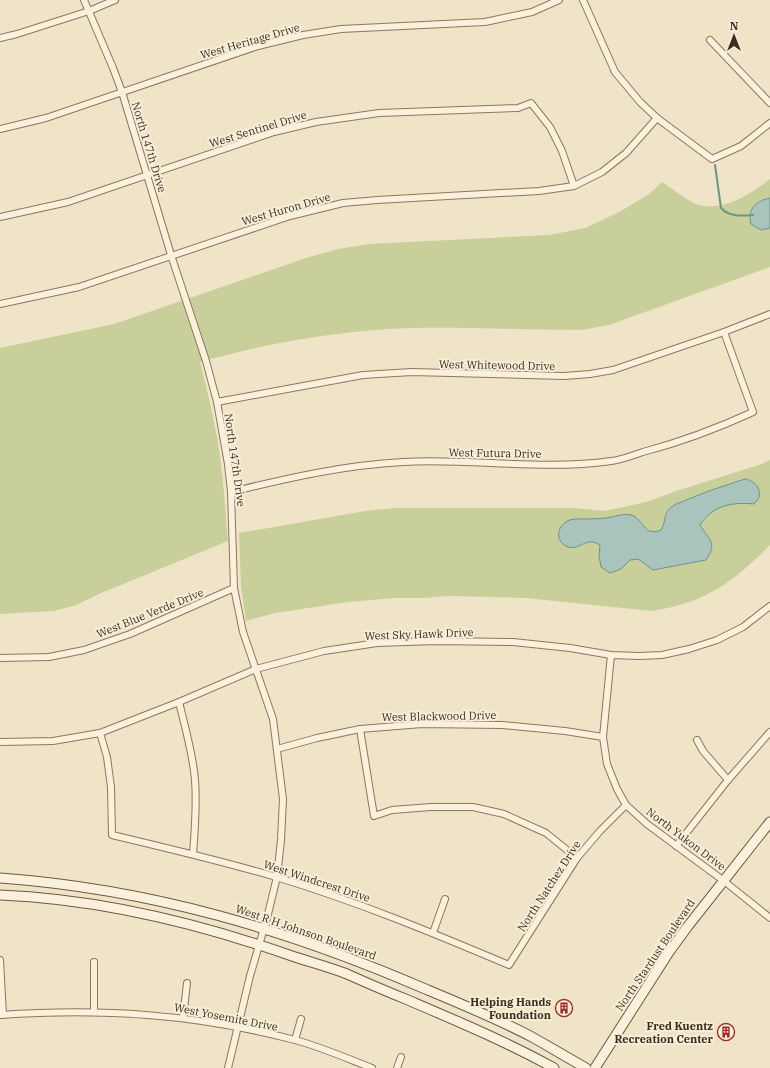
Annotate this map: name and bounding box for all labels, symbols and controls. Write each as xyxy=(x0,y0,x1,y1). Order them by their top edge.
north arrow xyxy=(714,16,754,56)
text: N xyxy=(730,19,739,33)
street label: West Heritage Drive xyxy=(199,20,301,62)
street label: North 147th Drive xyxy=(129,100,169,194)
street label: West Sentinel Drive xyxy=(208,108,308,150)
street label: West Huron Drive xyxy=(240,190,332,228)
street label: West Whitewood Drive xyxy=(439,357,556,373)
street label: North 147th Drive xyxy=(222,413,248,508)
street label: West Futura Drive xyxy=(448,445,542,461)
street label: West Blue Verde Drive xyxy=(94,585,206,641)
street label: West Sky Hawk Drive xyxy=(364,625,474,643)
street label: West Blackwood Drive xyxy=(382,708,497,724)
street label: North Yukon Drive xyxy=(643,804,729,874)
street label: North Natchez Drive xyxy=(514,838,584,934)
street label: West Windcrest Drive xyxy=(262,857,372,905)
street label: North Stardust Boulevard xyxy=(612,896,698,1014)
street label: West R H Johnson Boulevard xyxy=(234,901,379,963)
place label: Helping Hands Foundation xyxy=(470,995,551,1022)
building icon: Helping Hands Foundation xyxy=(554,998,574,1018)
street label: West Yosemite Drive xyxy=(173,1000,279,1034)
place label: Fred Kuentz Recreation Center xyxy=(614,1019,714,1046)
building icon: Fred Kuentz Recreation Center xyxy=(716,1022,736,1042)

